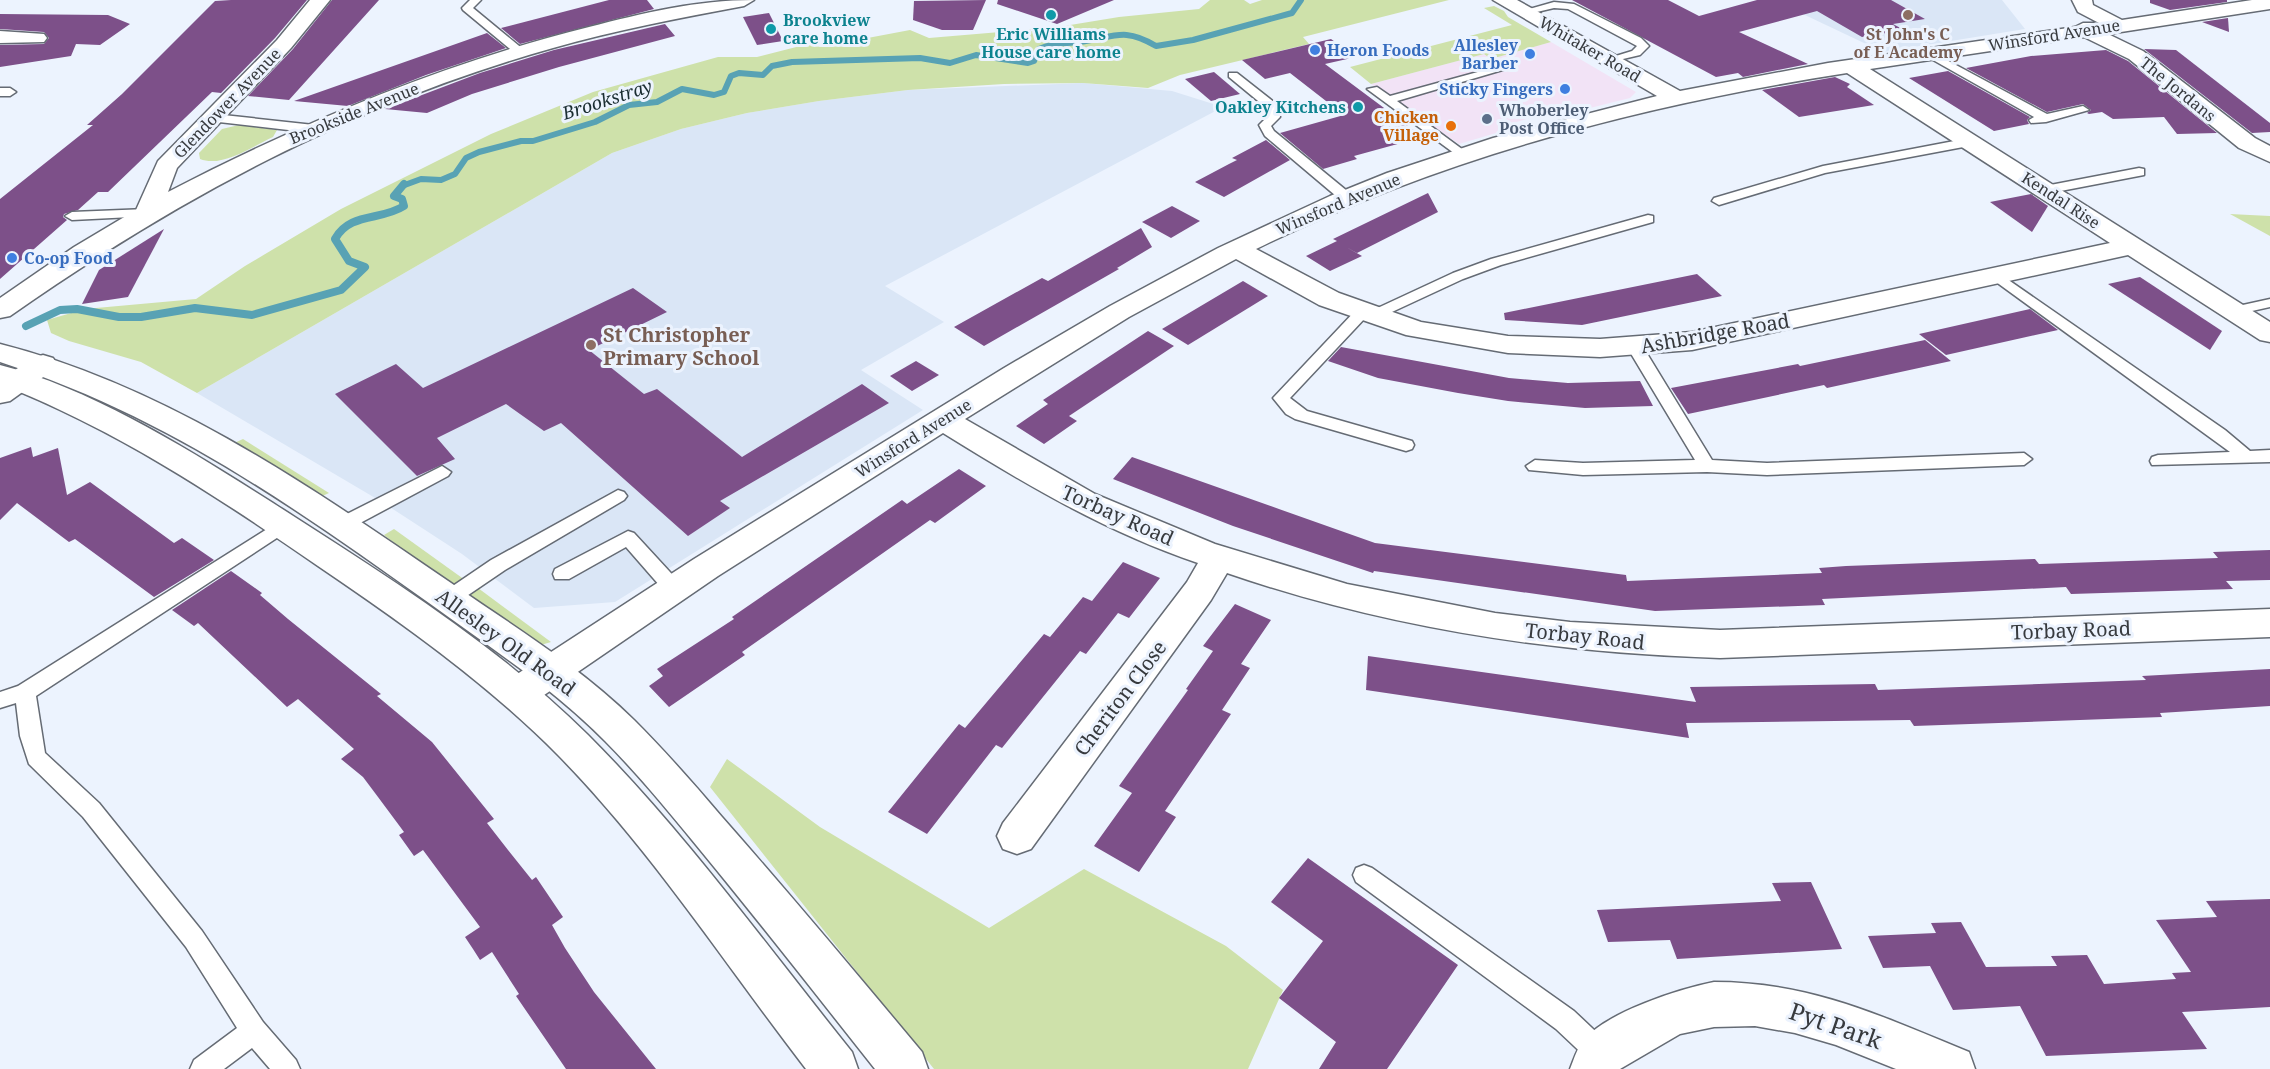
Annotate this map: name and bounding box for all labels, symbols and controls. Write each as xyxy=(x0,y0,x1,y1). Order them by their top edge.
marker: Eric Williams House care home xyxy=(1044,8,1058,22)
marker: St John's C of E Academy xyxy=(1901,8,1915,22)
place label: Brookview care home xyxy=(783,9,870,49)
street label: Whitaker Road xyxy=(1535,11,1645,87)
street label: Winsford Avenue xyxy=(1986,14,2122,56)
marker: Brookview care home xyxy=(764,22,778,36)
place label: Eric Williams House care home xyxy=(981,23,1121,63)
place label: St John's C of E Academy xyxy=(1853,23,1963,63)
place label: Allesley Barber xyxy=(1454,34,1519,74)
place label: Heron Foods xyxy=(1327,39,1430,61)
street label: Glendower Avenue xyxy=(169,43,285,163)
marker: Heron Foods xyxy=(1308,43,1322,57)
marker: Allesley Barber xyxy=(1523,47,1537,61)
street label: The Jordans xyxy=(2136,52,2220,126)
water label: Brookstray xyxy=(558,73,655,125)
street label: Brookside Avenue xyxy=(286,77,422,149)
place label: Sticky Fingers xyxy=(1439,78,1553,100)
marker: Sticky Fingers xyxy=(1558,82,1572,96)
place label: Oakley Kitchens xyxy=(1215,96,1346,118)
place label: Whoberley Post Office xyxy=(1499,99,1589,139)
marker: Oakley Kitchens xyxy=(1351,100,1365,114)
place label: Chicken Village xyxy=(1374,106,1439,146)
marker: Whoberley Post Office xyxy=(1480,112,1494,126)
marker: Chicken Village xyxy=(1444,119,1458,133)
street label: Kendal Rise xyxy=(2018,167,2104,233)
street label: Winsford Avenue xyxy=(1272,168,1404,240)
place label: Co-op Food xyxy=(24,247,114,269)
marker: Co-op Food xyxy=(5,251,19,265)
street label: Ashbridge Road xyxy=(1638,307,1792,359)
place label: St Christopher Primary School xyxy=(603,321,759,371)
marker: St Christopher Primary School xyxy=(584,338,598,352)
street label: Winsford Avenue xyxy=(851,393,975,483)
street label: Torbay Road xyxy=(1058,478,1178,552)
street label: Allesley Old Road xyxy=(431,582,581,702)
street label: Torbay Road xyxy=(2011,614,2131,646)
street label: Torbay Road xyxy=(1524,616,1646,656)
street label: Cheriton Close xyxy=(1068,635,1172,761)
street label: Pyt Park xyxy=(1785,994,1888,1057)

